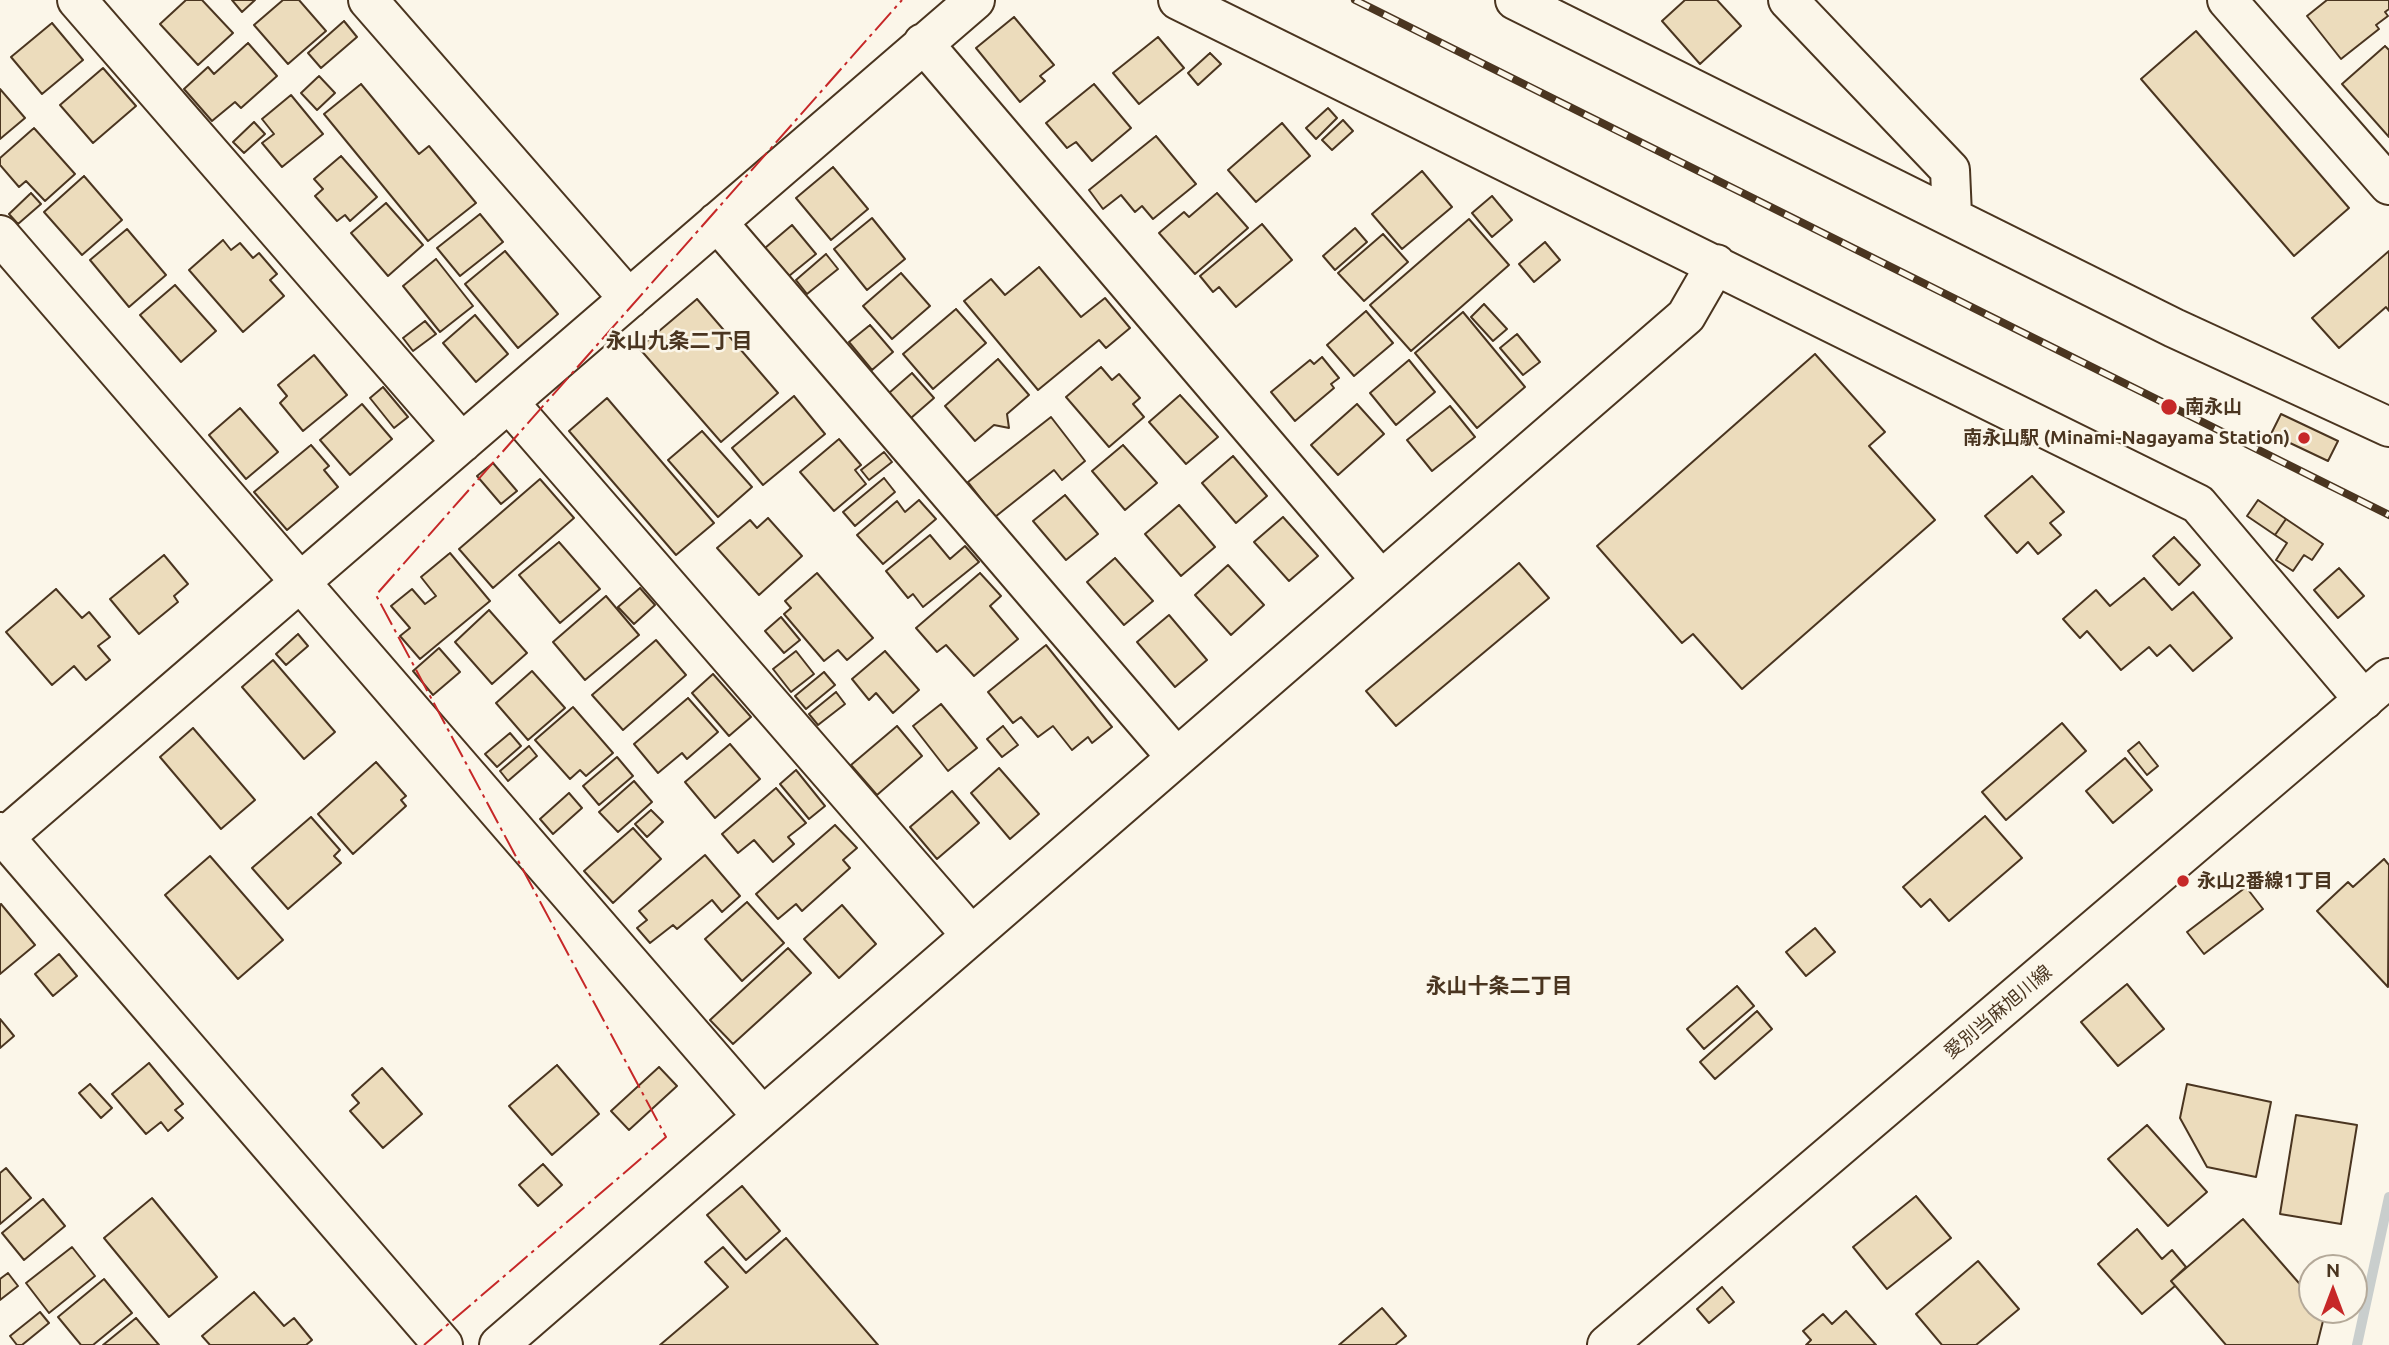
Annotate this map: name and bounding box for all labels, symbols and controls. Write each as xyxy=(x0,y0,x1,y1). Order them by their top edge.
district label: 永山九条二丁目 xyxy=(606,328,752,354)
place label: 南永山 xyxy=(2185,396,2242,418)
marker: 南永山 xyxy=(2159,397,2179,417)
place label: 南永山駅 (Minami-Nagayama Station) xyxy=(1963,427,2290,449)
marker: 南永山駅 (Minami-Nagayama Station) xyxy=(2296,430,2312,446)
place label: 永山2番線1丁目 xyxy=(2197,870,2332,892)
marker: 永山2番線1丁目 xyxy=(2175,873,2191,889)
street label: 愛別当麻旭川線 xyxy=(1940,961,2056,1063)
district label: 永山十条二丁目 xyxy=(1426,973,1572,999)
north arrow xyxy=(2298,1254,2368,1324)
text: N xyxy=(2326,1259,2340,1281)

